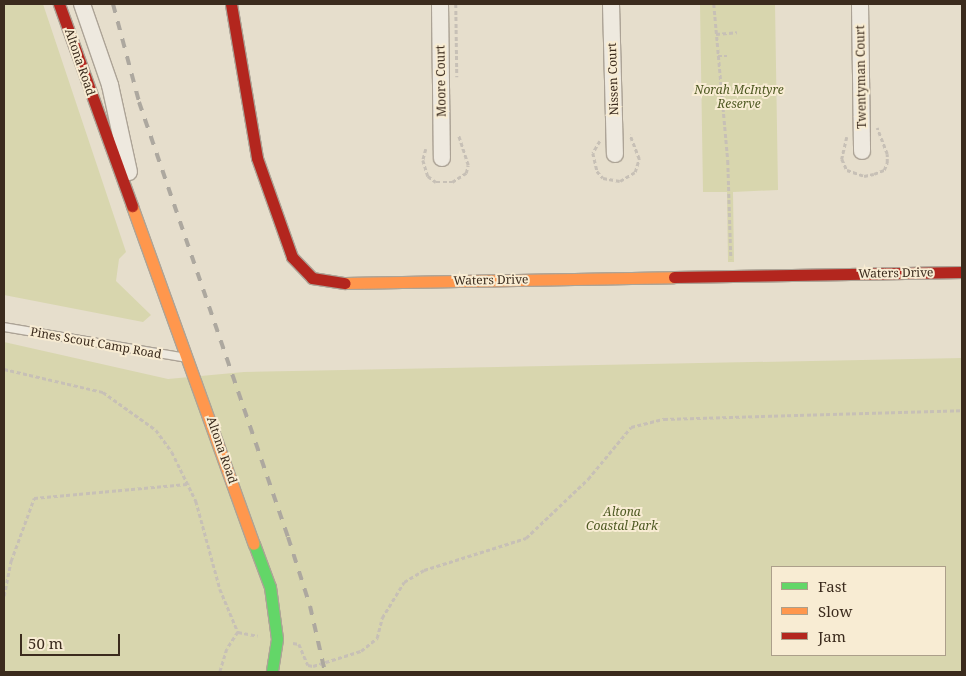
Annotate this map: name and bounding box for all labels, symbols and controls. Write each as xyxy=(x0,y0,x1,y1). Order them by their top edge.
street label: Twentyman Court xyxy=(853,25,869,129)
street label: Altona Road xyxy=(62,27,98,97)
street label: Nissen Court xyxy=(605,42,621,116)
street label: Moore Court xyxy=(433,45,449,117)
park label: Norah McIntyre Reserve xyxy=(694,83,784,111)
street label: Waters Drive xyxy=(858,265,934,281)
street label: Waters Drive xyxy=(453,272,529,288)
street label: Pines Scout Camp Road xyxy=(29,324,163,362)
street label: Altona Road xyxy=(204,415,240,485)
park label: Altona Coastal Park xyxy=(586,505,658,533)
legend xyxy=(771,566,946,656)
text: Fast xyxy=(818,576,847,596)
text: Slow xyxy=(818,601,852,621)
scale bar xyxy=(22,624,122,656)
text: Jam xyxy=(818,626,846,646)
text: 50 m xyxy=(28,633,63,653)

